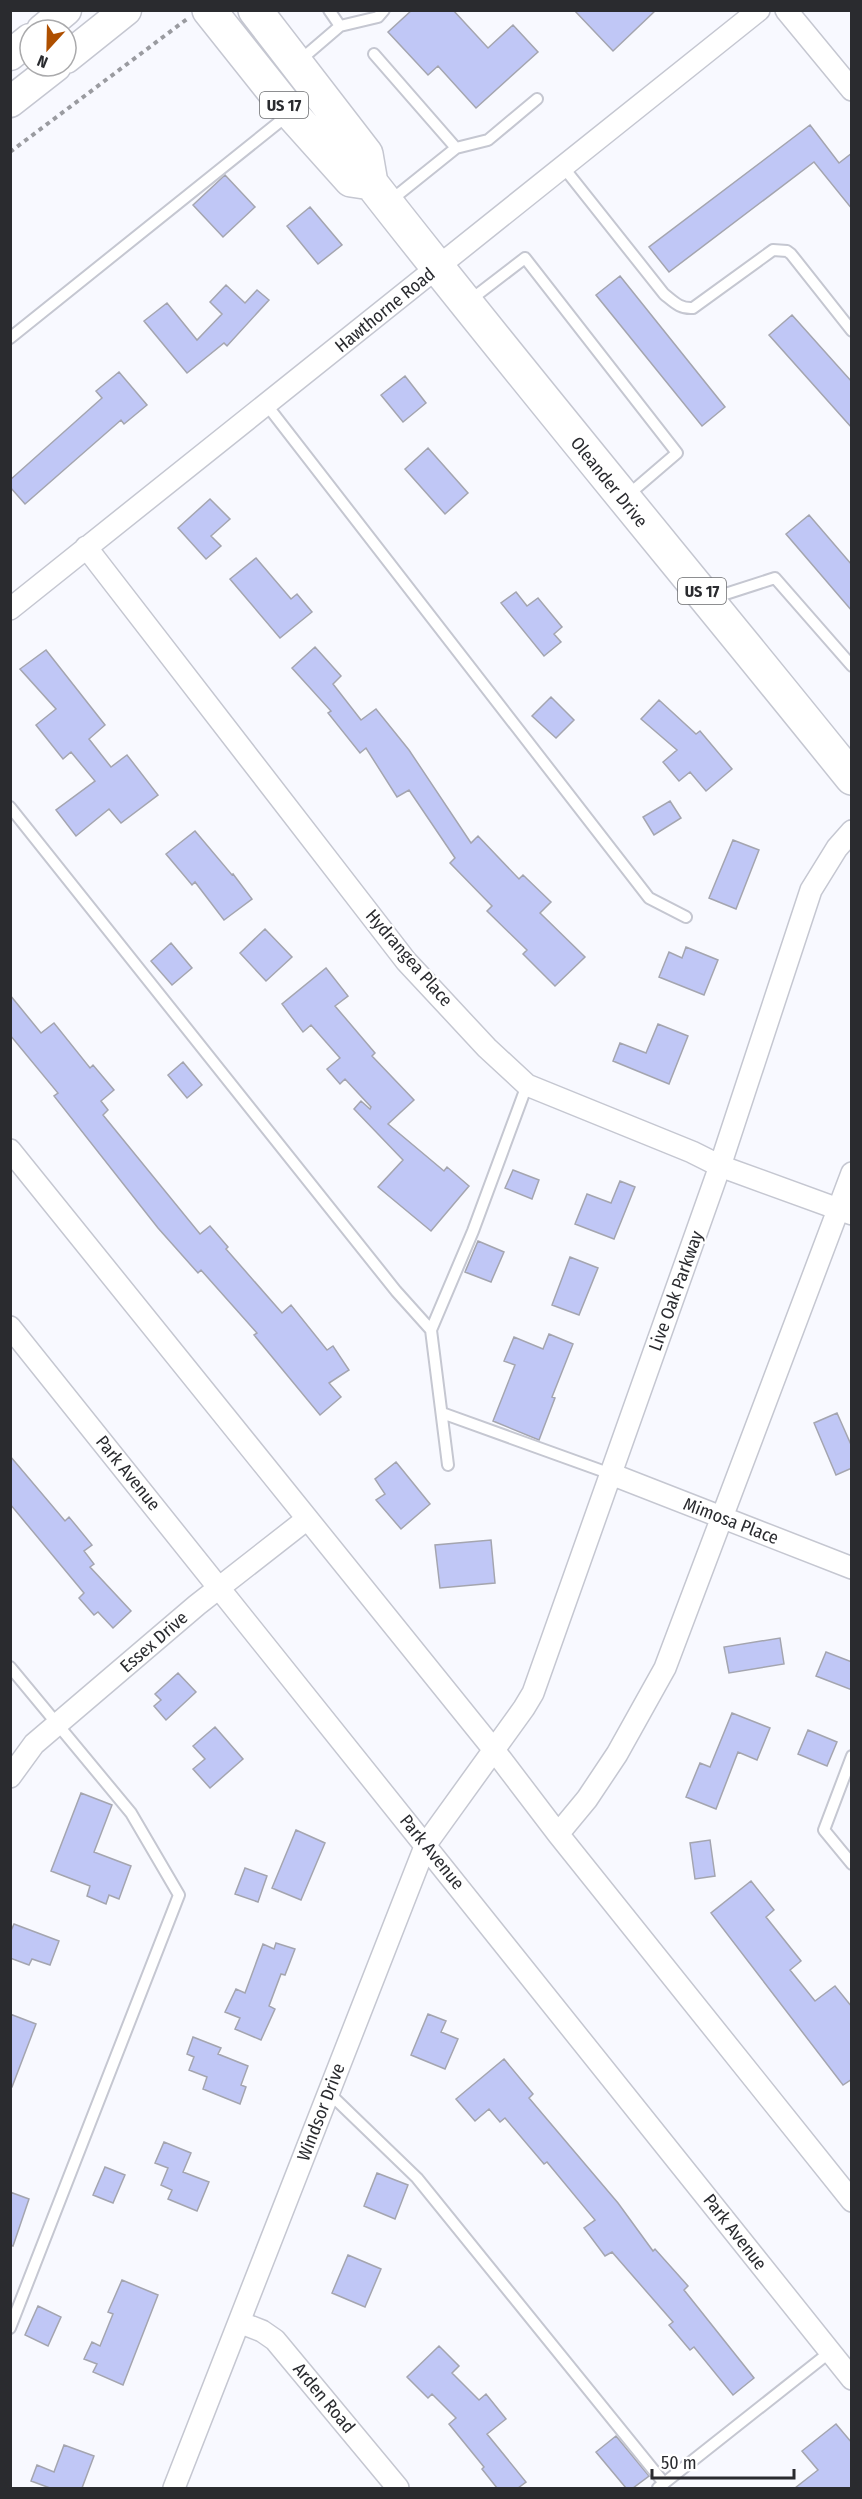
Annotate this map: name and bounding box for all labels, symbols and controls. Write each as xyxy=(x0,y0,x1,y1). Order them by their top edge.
north arrow xyxy=(18,18,78,78)
text: N xyxy=(35,51,51,72)
road number: US 17 xyxy=(260,92,308,118)
street label: Hawthorne Road xyxy=(330,263,440,357)
street label: Oleander Drive xyxy=(566,432,652,532)
road number: US 17 xyxy=(678,578,726,604)
street label: Hydrangea Place xyxy=(361,905,457,1011)
street label: Live Oak Parkway xyxy=(644,1228,708,1354)
street label: Park Avenue xyxy=(91,1431,165,1515)
street label: Mimosa Place xyxy=(680,1493,782,1549)
street label: Essex Drive xyxy=(116,1607,192,1677)
street label: Park Avenue xyxy=(395,1810,469,1894)
street label: Windsor Drive xyxy=(292,2060,350,2164)
street label: Park Avenue xyxy=(699,2190,772,2274)
street label: Arden Road xyxy=(288,2358,360,2438)
scale bar xyxy=(652,2442,794,2480)
text: 50 m xyxy=(661,2452,697,2474)

